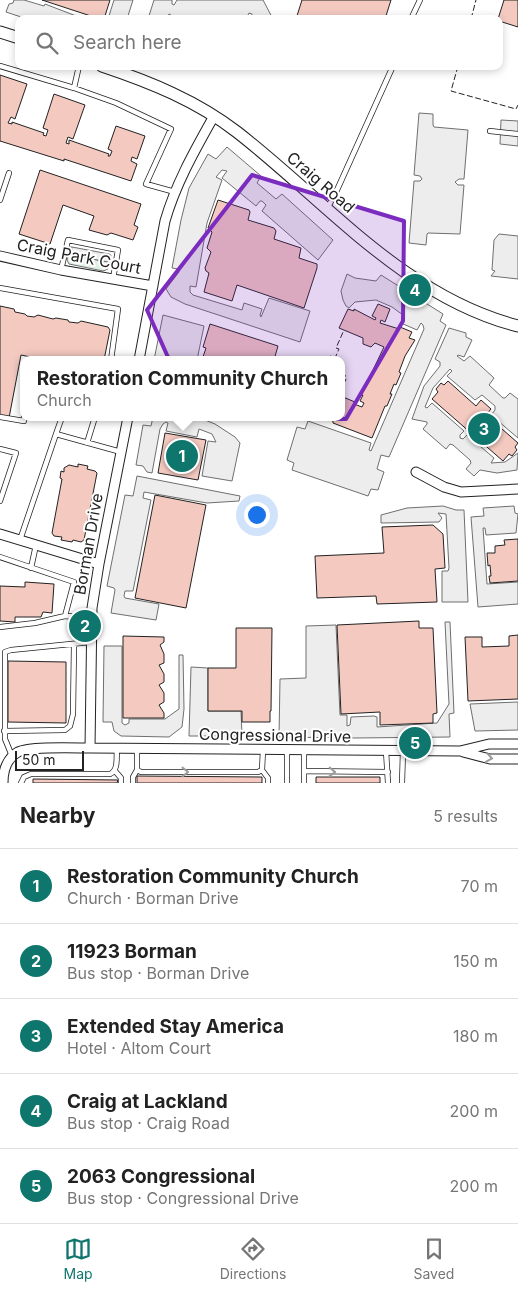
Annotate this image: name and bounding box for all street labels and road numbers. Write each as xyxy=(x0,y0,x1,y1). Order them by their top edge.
street label: Craig Road xyxy=(283,147,359,217)
street label: Craig Park Court xyxy=(15,234,143,278)
street label: Borman Drive xyxy=(69,492,107,596)
street label: Congressional Drive xyxy=(199,724,351,746)

